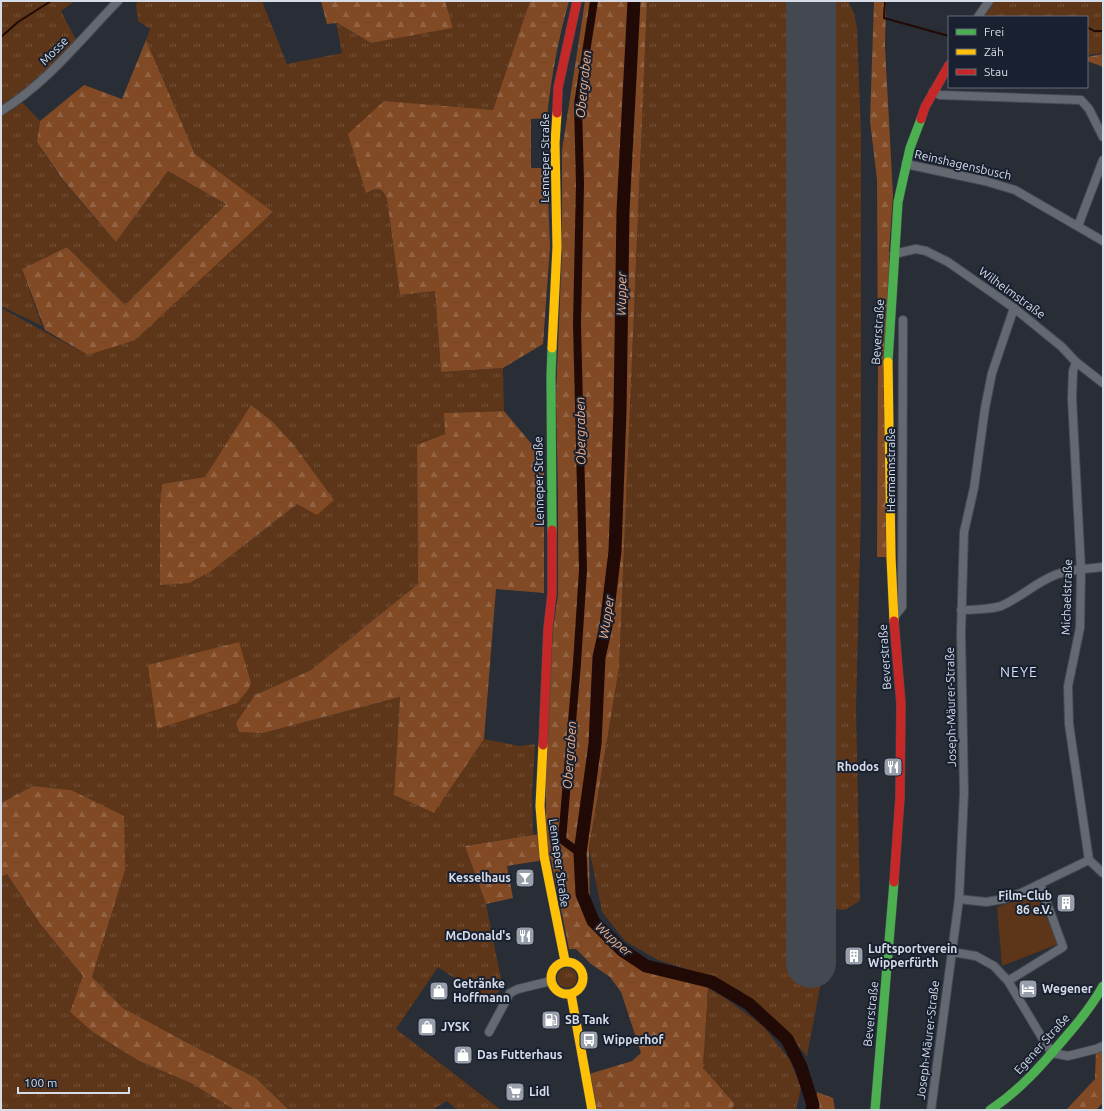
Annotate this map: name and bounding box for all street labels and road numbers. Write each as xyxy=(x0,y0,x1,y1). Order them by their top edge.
street label: Mosse xyxy=(37,34,70,67)
street label: Lenneper Straße xyxy=(538,113,551,203)
street label: Reinshagensbusch xyxy=(913,147,1013,182)
street label: Wilhelmstraße xyxy=(977,264,1048,321)
street label: Beverstraße xyxy=(869,299,886,365)
street label: Hermannstraße xyxy=(884,428,897,512)
street label: Lenneper Straße xyxy=(531,436,546,526)
street label: Michaelstraße xyxy=(1059,559,1074,635)
street label: Beverstraße xyxy=(876,624,893,690)
street label: Joseph-Mäurer-Straße xyxy=(943,647,958,767)
street label: Lenneper Straße xyxy=(547,818,572,908)
street label: Joseph-Mäurer-Straße xyxy=(914,980,941,1100)
street label: Beverstraße xyxy=(861,981,880,1047)
street label: Egener Straße xyxy=(1011,1011,1072,1076)

